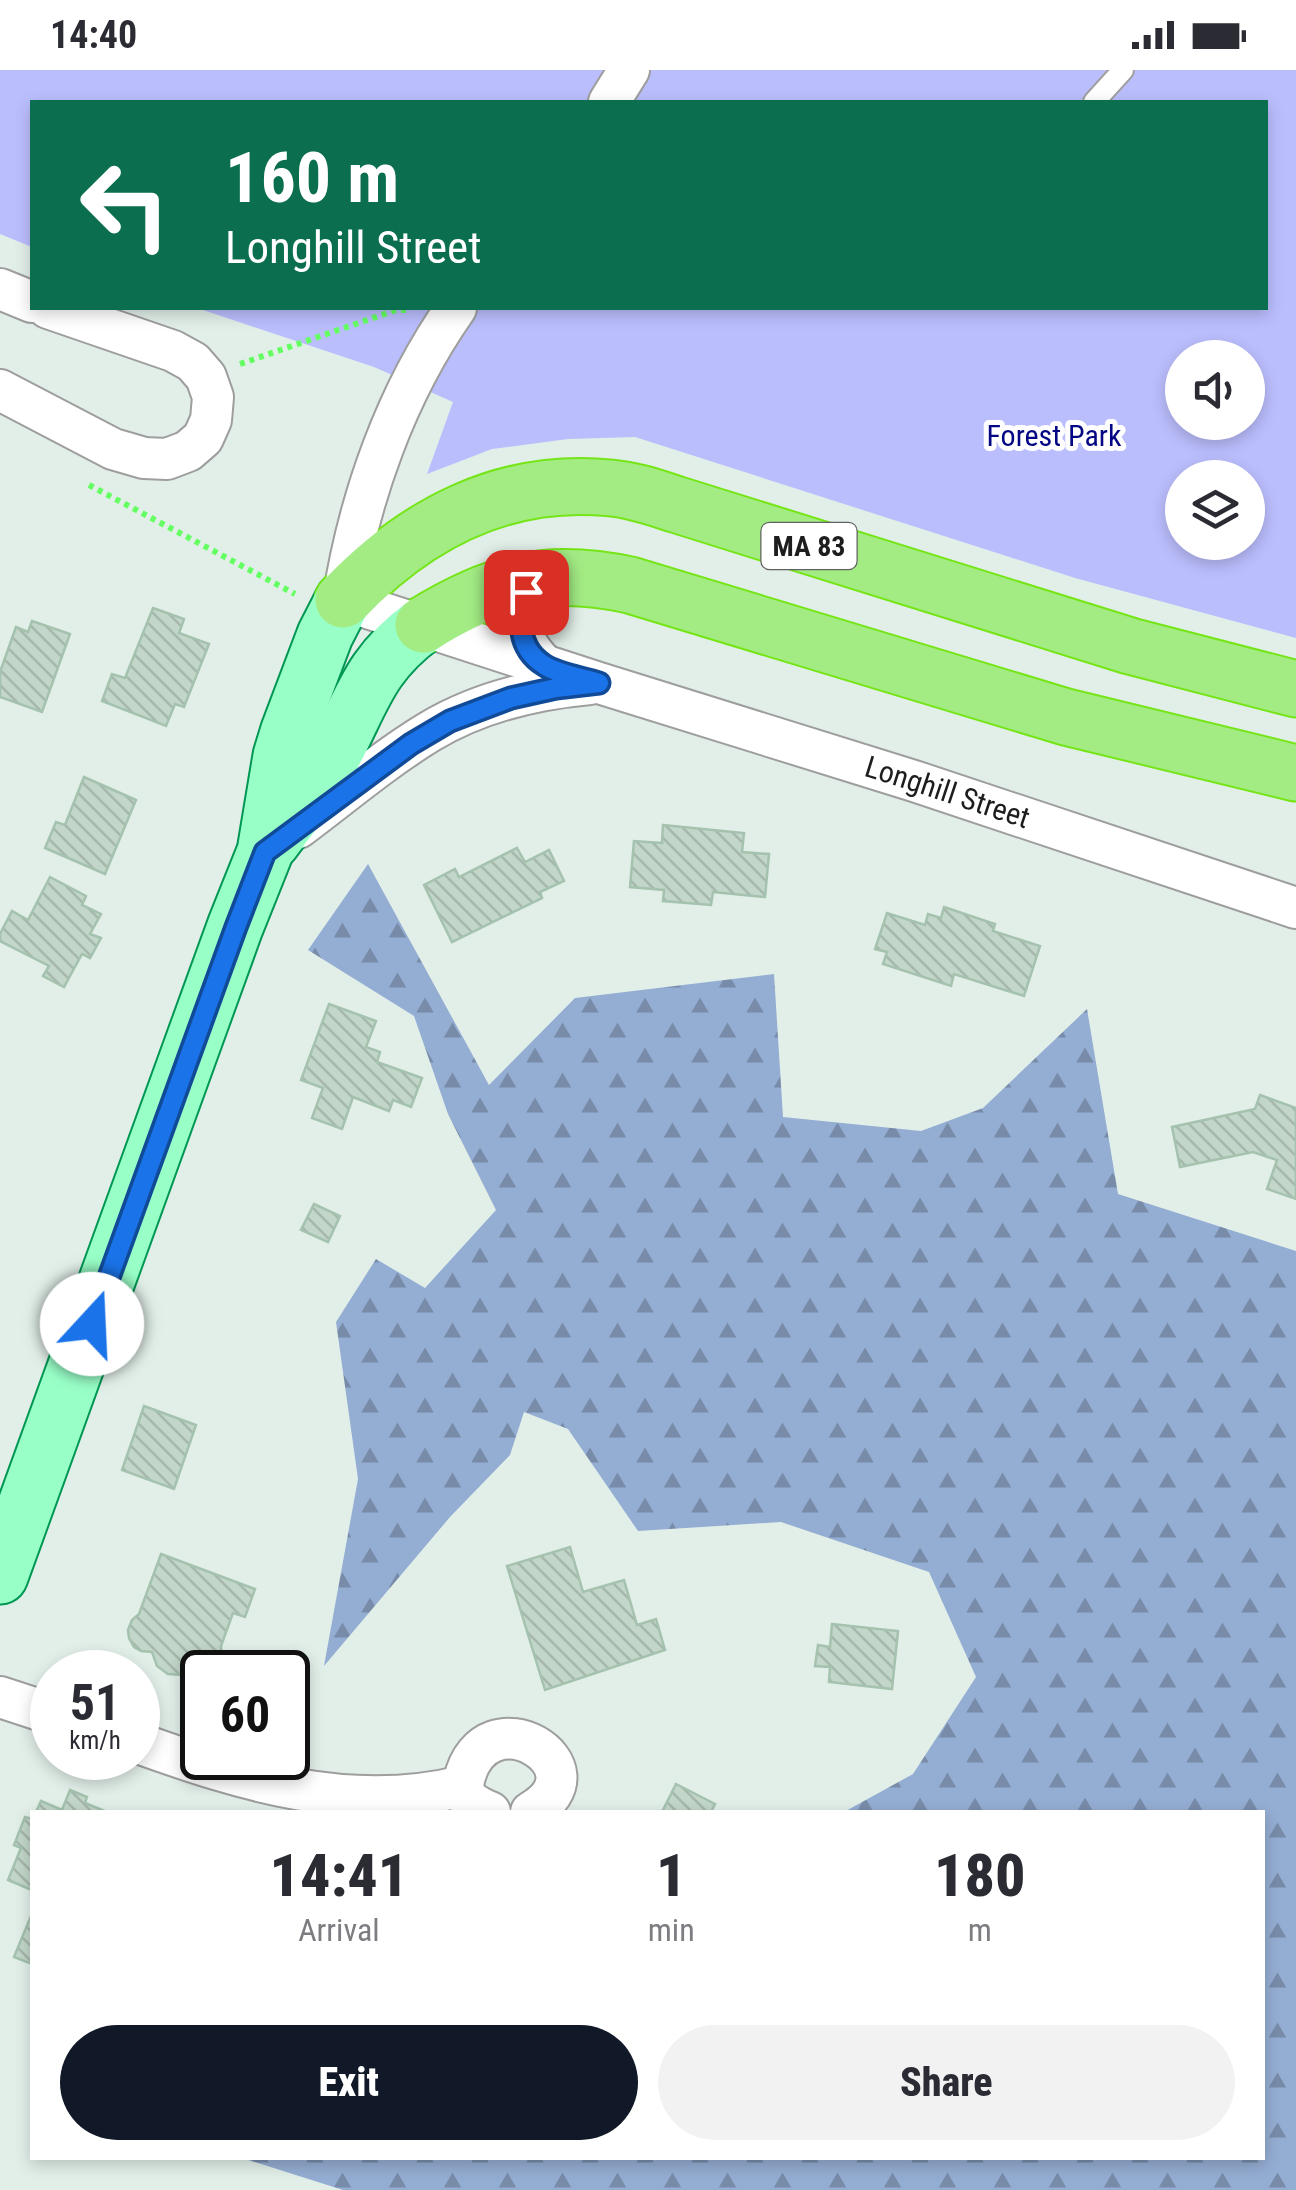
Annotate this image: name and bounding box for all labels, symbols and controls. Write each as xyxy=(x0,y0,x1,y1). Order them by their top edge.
text: 14:40 xyxy=(50,13,137,57)
text: 160 m xyxy=(225,137,399,219)
icon: left xyxy=(60,140,190,270)
text: Longhill Street xyxy=(225,221,481,274)
map controls xyxy=(1165,340,1265,560)
button: sound xyxy=(1165,340,1265,440)
park label: Forest Park xyxy=(986,418,1122,453)
button: layers xyxy=(1165,460,1265,560)
road number: MA 83 xyxy=(762,523,856,569)
pin xyxy=(484,550,569,635)
icon: arrive xyxy=(499,565,554,620)
street label: Longhill Street xyxy=(861,749,1034,835)
position arrow xyxy=(40,1272,144,1376)
speed limit sign: 60 xyxy=(180,1650,310,1780)
text: 51 xyxy=(70,1674,120,1732)
text: km/h xyxy=(69,1726,121,1755)
text: 14:41 xyxy=(269,1840,408,1911)
text: 1 xyxy=(656,1840,686,1911)
text: 180 xyxy=(934,1840,1026,1911)
text: Arrival xyxy=(298,1911,380,1949)
text: min xyxy=(648,1911,695,1949)
text: m xyxy=(968,1911,992,1949)
button: Exit xyxy=(60,2025,638,2140)
button: Share xyxy=(658,2025,1235,2140)

